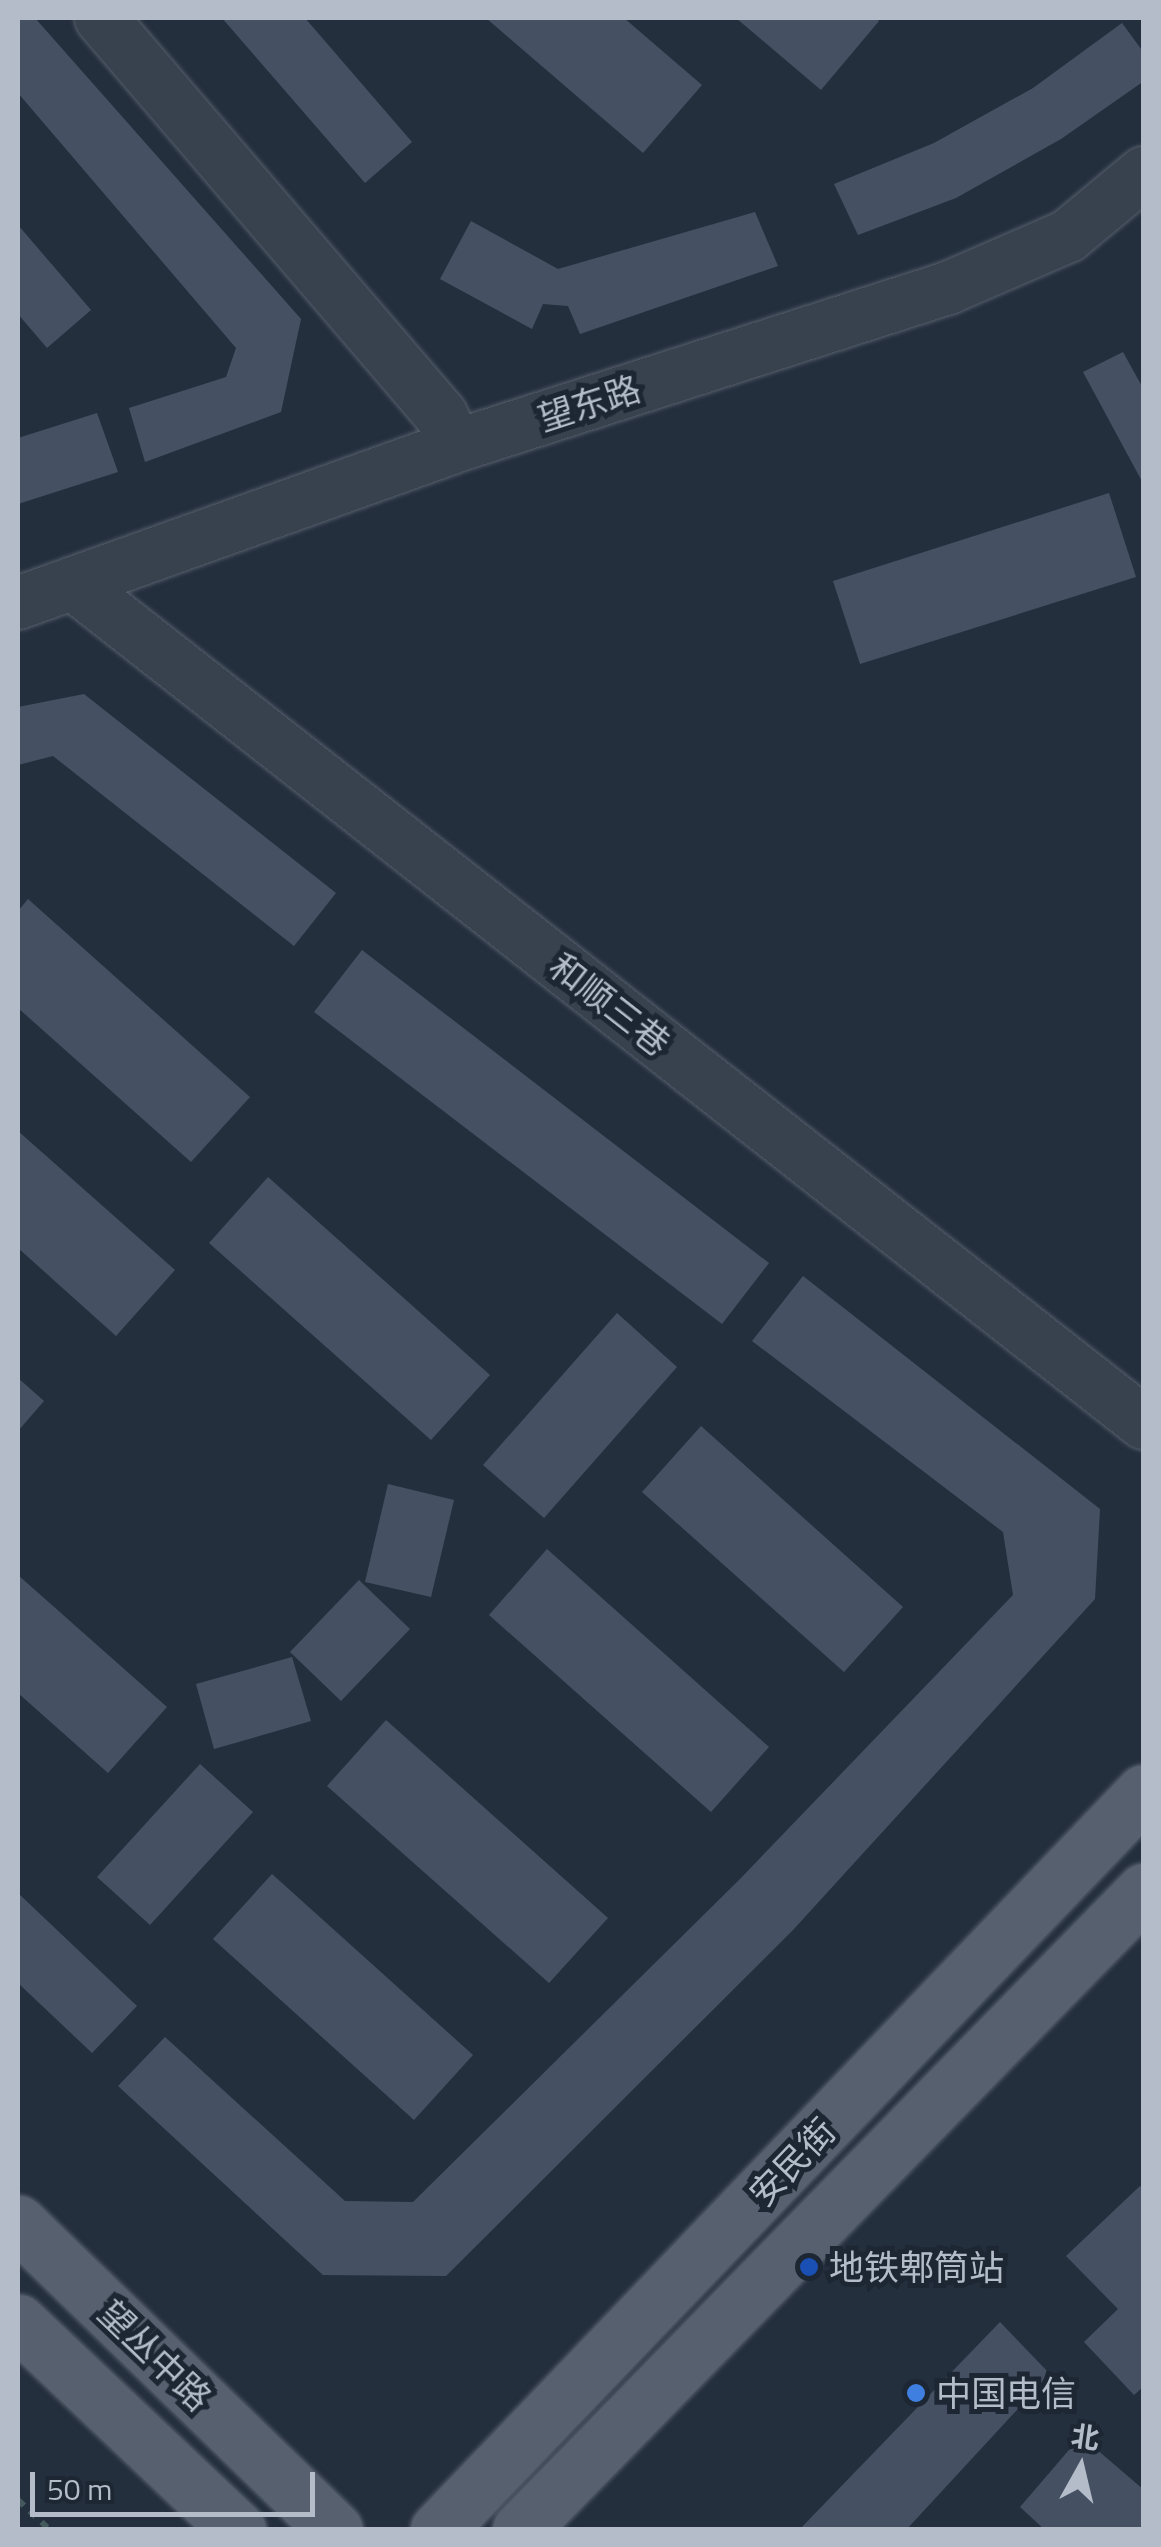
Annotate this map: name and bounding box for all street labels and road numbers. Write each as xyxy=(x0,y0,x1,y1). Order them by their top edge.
street label: 望东路 xyxy=(533,367,645,439)
street label: 和顺三巷 xyxy=(542,944,678,1064)
street label: 安民街 xyxy=(740,2110,844,2214)
street label: 望丛中路 xyxy=(90,2291,220,2419)

